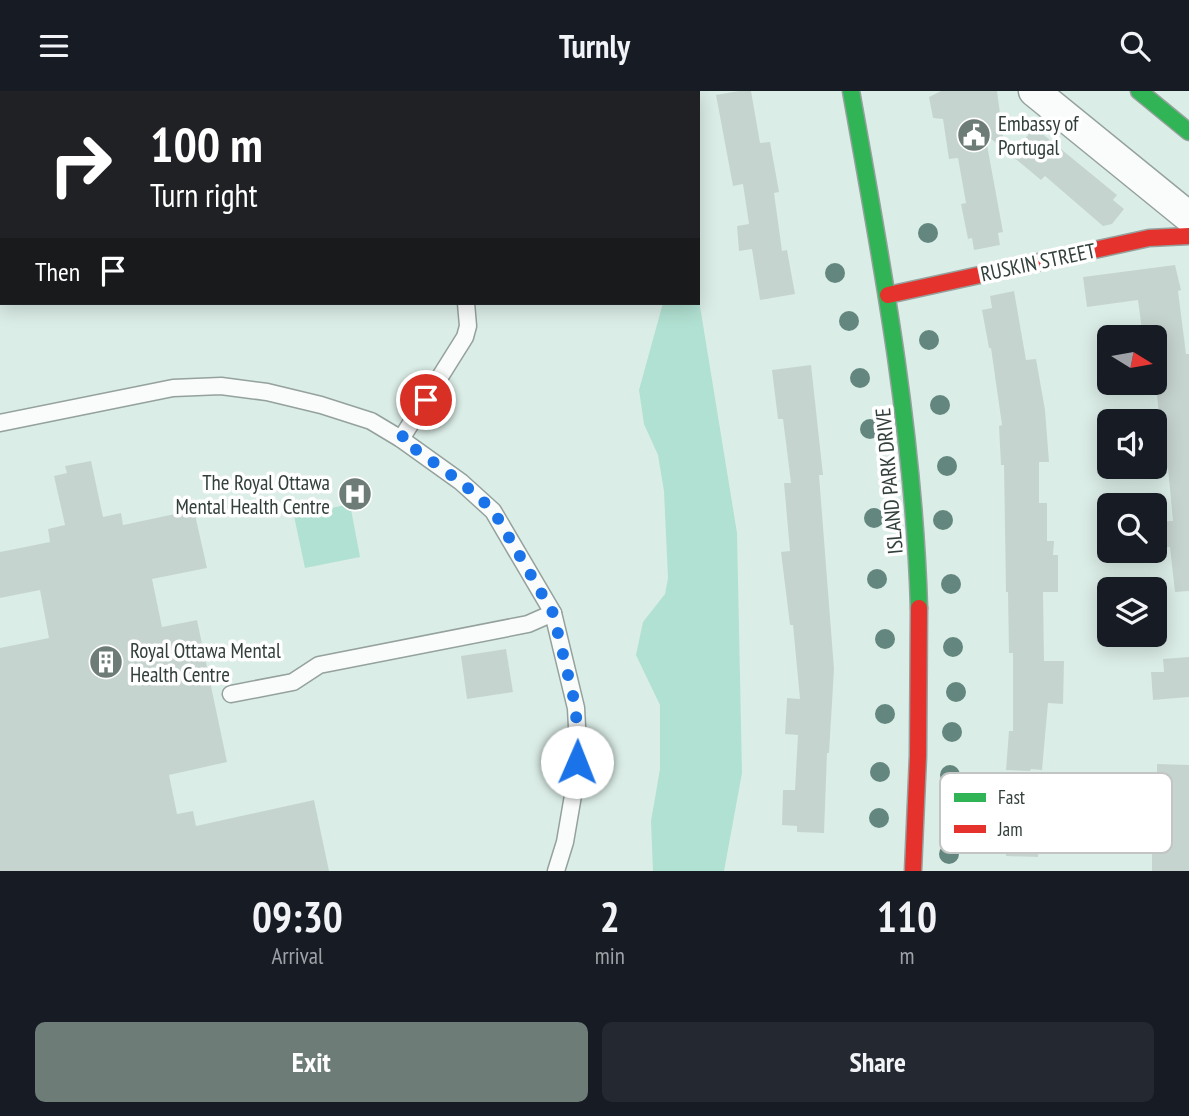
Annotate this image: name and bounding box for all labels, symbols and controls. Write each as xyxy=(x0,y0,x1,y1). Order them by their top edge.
text: Turnly xyxy=(559,25,630,67)
icon: menu xyxy=(35,27,73,65)
icon: search xyxy=(1116,27,1154,65)
place label: Embassy of Portugal xyxy=(998,110,1079,161)
text: 100 m xyxy=(150,112,263,176)
public building icon: Embassy of Portugal xyxy=(955,116,993,154)
icon: right xyxy=(35,119,126,210)
text: Turn right xyxy=(150,174,258,216)
street label: RUSKIN STREET xyxy=(978,237,1099,287)
icon: arrive xyxy=(94,252,132,290)
text: Then xyxy=(35,255,80,288)
north arrow xyxy=(1097,325,1167,395)
map controls xyxy=(1097,325,1167,647)
pin xyxy=(396,370,456,430)
icon: arrive xyxy=(407,381,445,419)
street label: ISLAND PARK DRIVE xyxy=(869,407,909,555)
button: sound xyxy=(1097,409,1167,479)
place label: The Royal Ottawa Mental Health Centre xyxy=(175,469,330,520)
hospital icon: The Royal Ottawa Mental Health Centre xyxy=(336,475,374,513)
button: search xyxy=(1097,493,1167,563)
button: layers xyxy=(1097,577,1167,647)
place label: Royal Ottawa Mental Health Centre xyxy=(130,637,281,688)
building icon: Royal Ottawa Mental Health Centre xyxy=(87,643,125,681)
position arrow xyxy=(540,725,614,799)
legend xyxy=(940,773,1172,853)
text: Fast xyxy=(998,785,1026,809)
text: Jam xyxy=(997,817,1023,841)
text: 09:30 xyxy=(252,889,343,944)
text: 2 xyxy=(600,889,620,944)
text: 110 xyxy=(877,889,937,944)
text: Arrival xyxy=(271,941,323,970)
text: min xyxy=(595,941,625,970)
text: m xyxy=(899,941,914,970)
button: Exit xyxy=(35,1022,588,1102)
button: Share xyxy=(602,1022,1154,1102)

